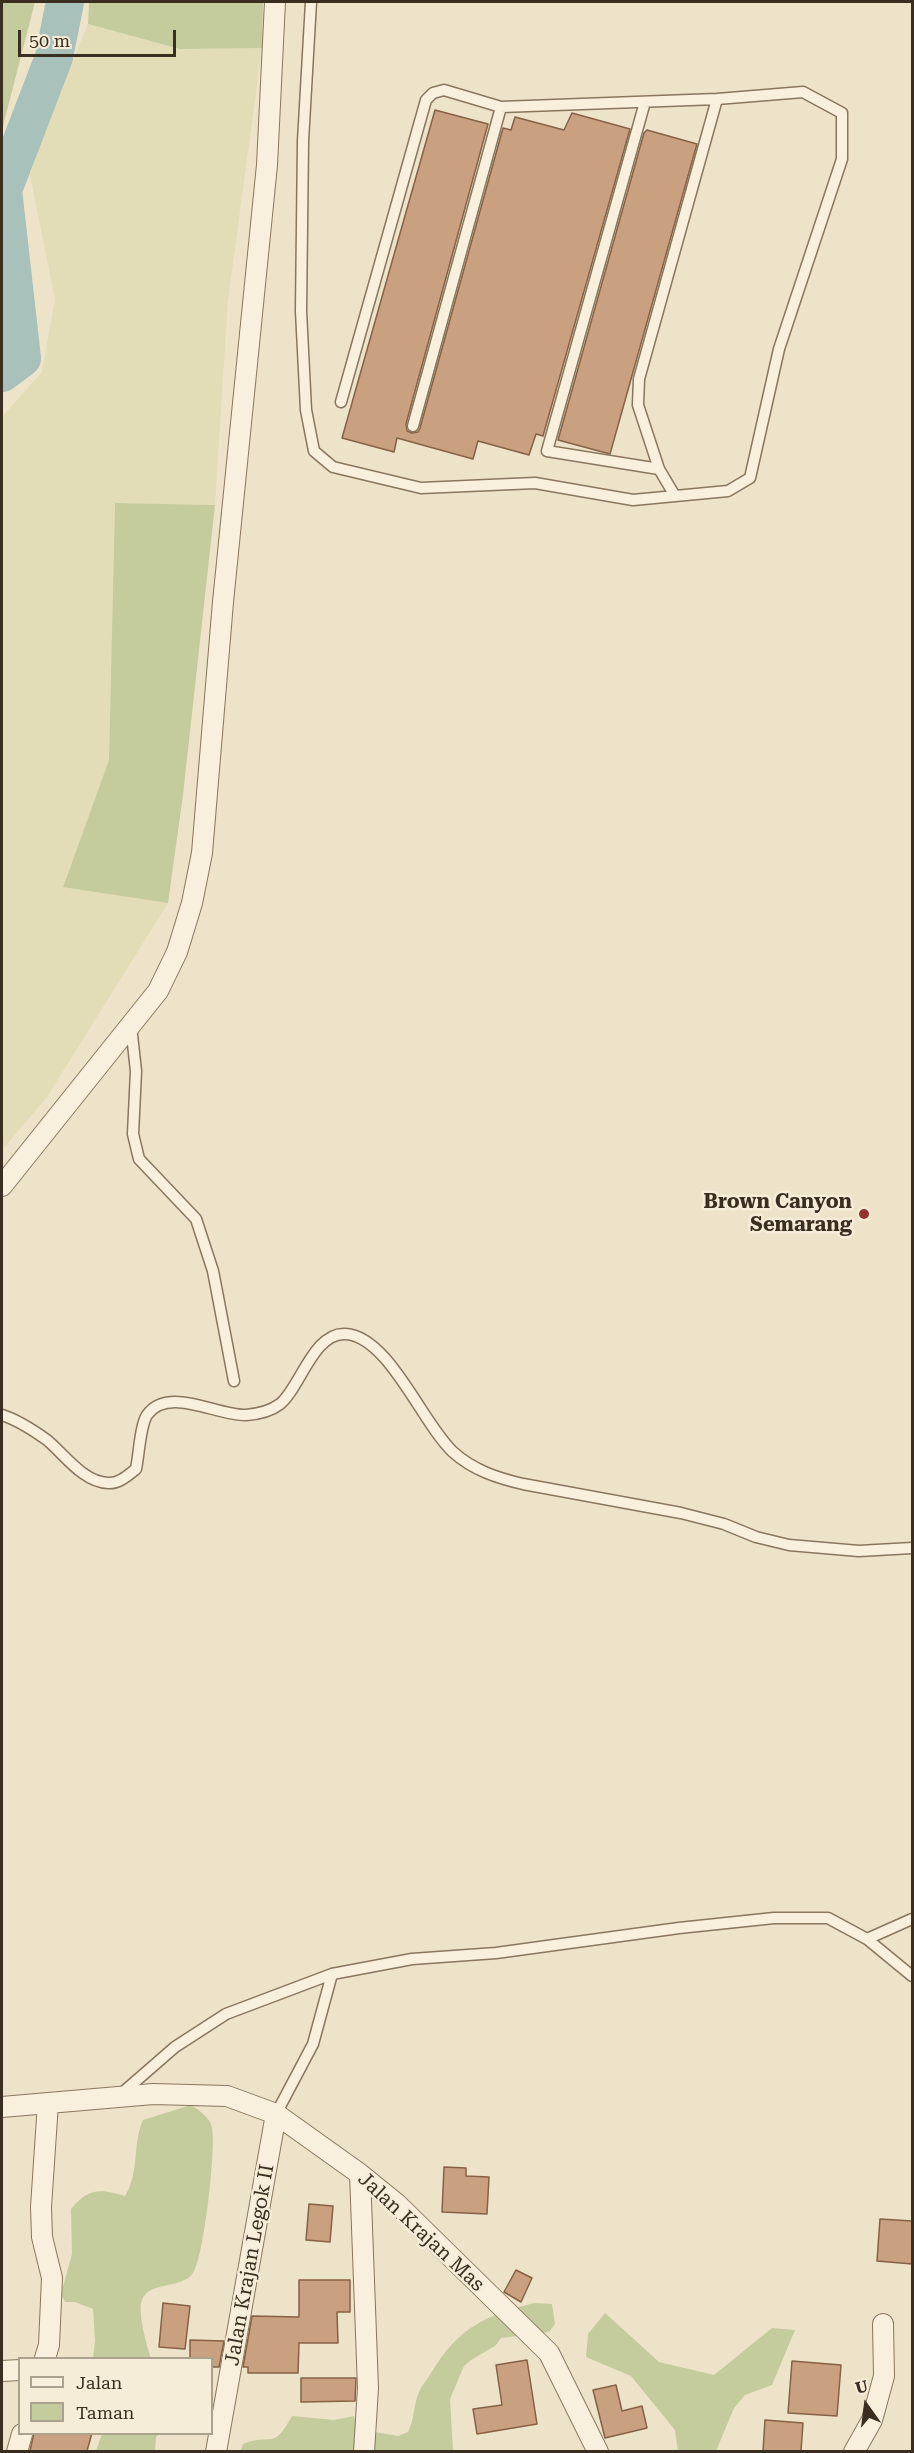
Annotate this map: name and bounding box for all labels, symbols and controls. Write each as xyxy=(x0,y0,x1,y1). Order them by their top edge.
scale bar xyxy=(21,18,178,56)
text: 50 m xyxy=(29,30,70,51)
place label: Brown Canyon Semarang xyxy=(704,1190,852,1237)
marker: Brown Canyon Semarang xyxy=(857,1207,871,1221)
street label: Jalan Krajan Legok II xyxy=(220,2162,280,2368)
street label: Jalan Krajan Mas xyxy=(353,2167,489,2297)
legend xyxy=(18,2357,213,2435)
text: Jalan xyxy=(76,2372,122,2393)
north arrow xyxy=(836,2375,896,2435)
text: U xyxy=(853,2376,870,2398)
text: Taman xyxy=(76,2402,134,2423)

